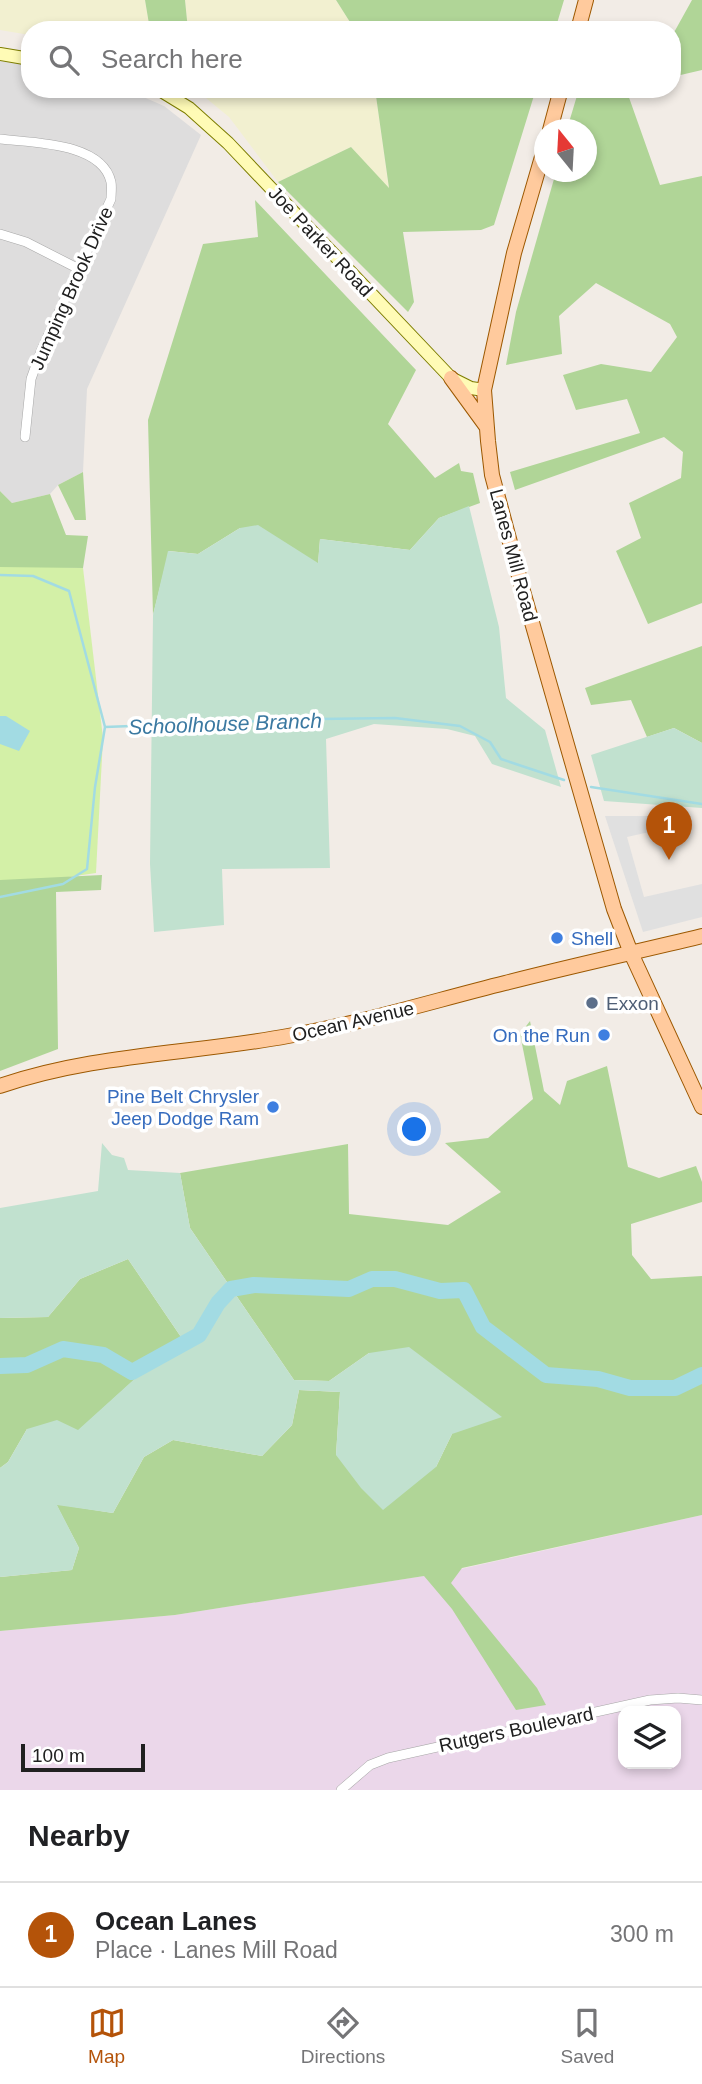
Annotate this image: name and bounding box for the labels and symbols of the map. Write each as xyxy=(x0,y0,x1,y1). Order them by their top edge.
north arrow xyxy=(534,119,597,182)
street label: Joe Parker Road xyxy=(264,182,377,301)
street label: Jumping Brook Drive xyxy=(26,203,117,373)
street label: Lanes Mill Road xyxy=(486,487,541,624)
water label: Schoolhouse Branch xyxy=(128,709,322,738)
pin: 1 xyxy=(646,802,692,860)
place label: Shell xyxy=(571,928,613,949)
marker: Shell xyxy=(549,930,565,946)
place label: Exxon xyxy=(606,993,659,1014)
marker: Exxon xyxy=(584,995,600,1011)
street label: Ocean Avenue xyxy=(290,997,416,1046)
place label: On the Run xyxy=(493,1025,590,1046)
marker: On the Run xyxy=(596,1027,612,1043)
place label: Pine Belt Chrysler Jeep Dodge Ram xyxy=(107,1086,260,1129)
marker: Pine Belt Chrysler Jeep Dodge Ram xyxy=(265,1099,281,1115)
your location xyxy=(397,1112,431,1146)
street label: Rutgers Boulevard xyxy=(437,1703,595,1756)
scale bar xyxy=(21,1741,145,1773)

